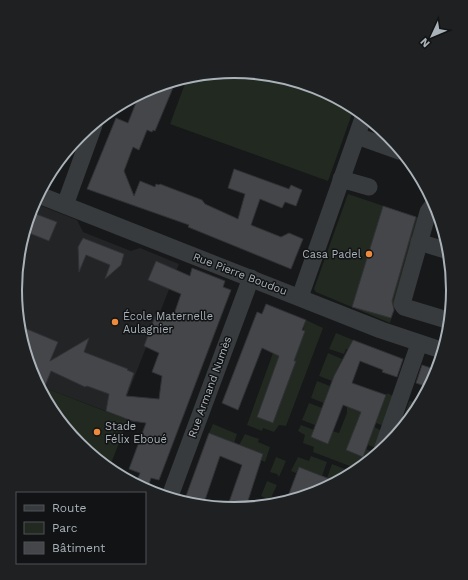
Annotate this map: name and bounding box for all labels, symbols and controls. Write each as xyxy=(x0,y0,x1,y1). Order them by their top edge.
north arrow xyxy=(412,16,452,56)
text: N xyxy=(418,35,433,50)
place label: Casa Padel xyxy=(302,248,362,261)
marker: Casa Padel xyxy=(364,249,374,259)
street label: Rue Pierre Boudou xyxy=(191,250,289,298)
place label: École Maternelle Aulagnier xyxy=(123,309,213,336)
marker: École Maternelle Aulagnier xyxy=(110,317,120,327)
street label: Rue Armand Numès xyxy=(186,334,234,439)
place label: Stade Félix Eboué xyxy=(105,420,167,446)
marker: Stade Félix Eboué xyxy=(92,427,102,437)
legend xyxy=(16,492,146,564)
text: Route xyxy=(52,501,86,515)
text: Parc xyxy=(52,521,78,535)
text: Bâtiment xyxy=(52,541,105,555)

